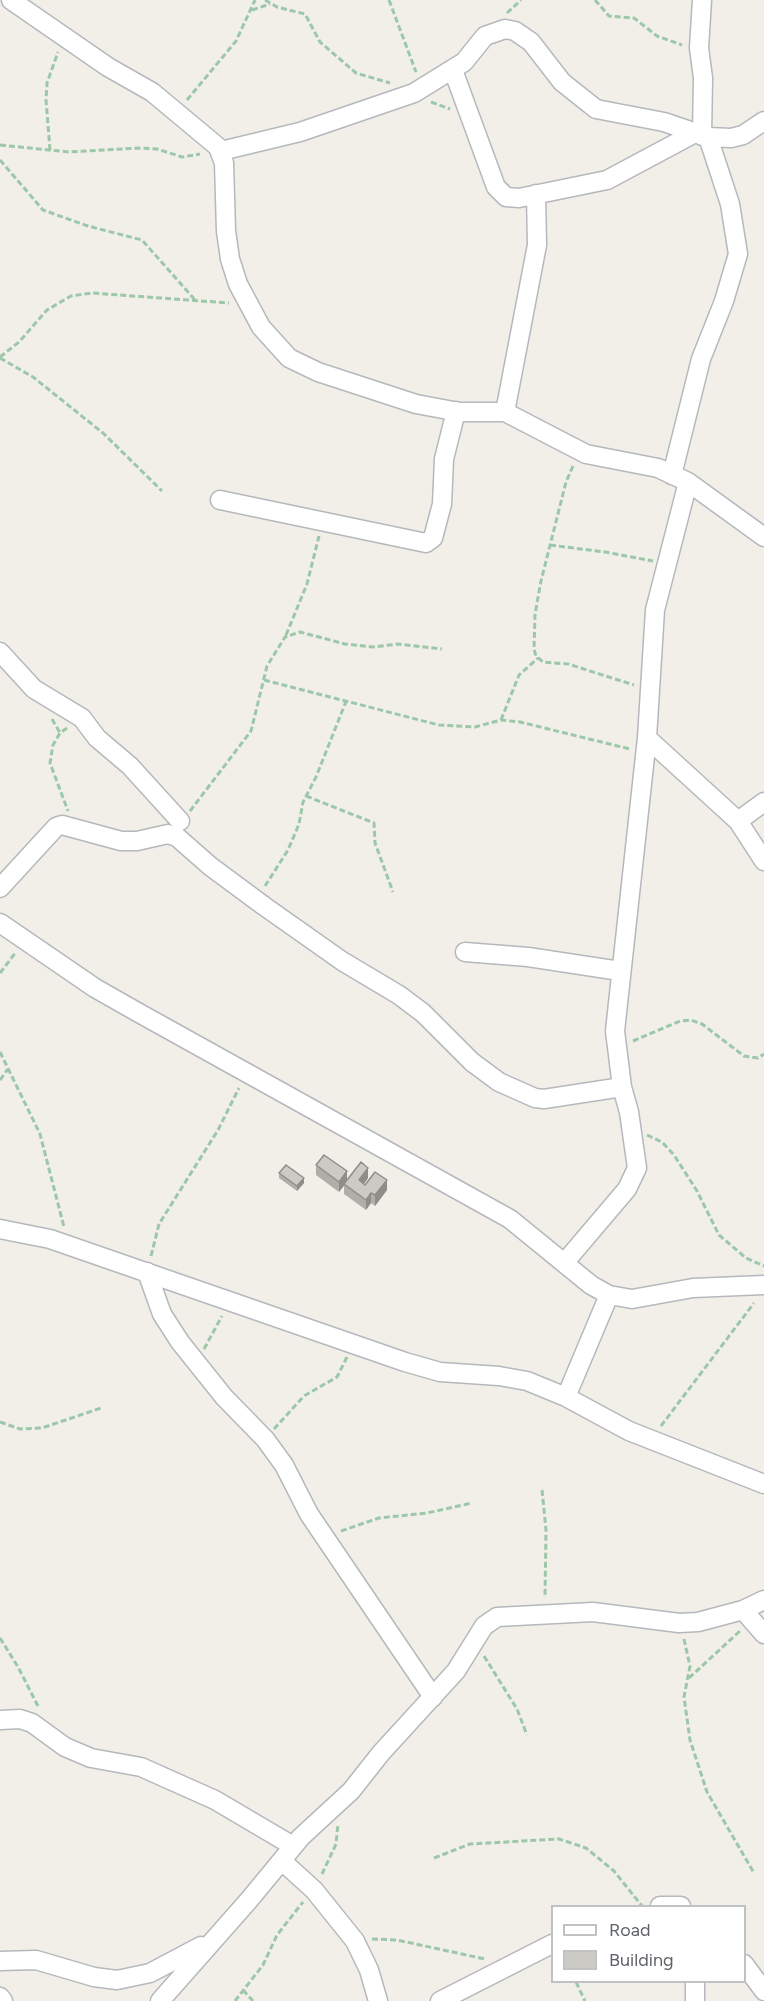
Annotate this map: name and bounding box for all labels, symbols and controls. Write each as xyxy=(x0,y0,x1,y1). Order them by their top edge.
legend xyxy=(551,1905,746,1983)
text: Road xyxy=(609,1919,650,1941)
text: Building xyxy=(609,1949,674,1971)

